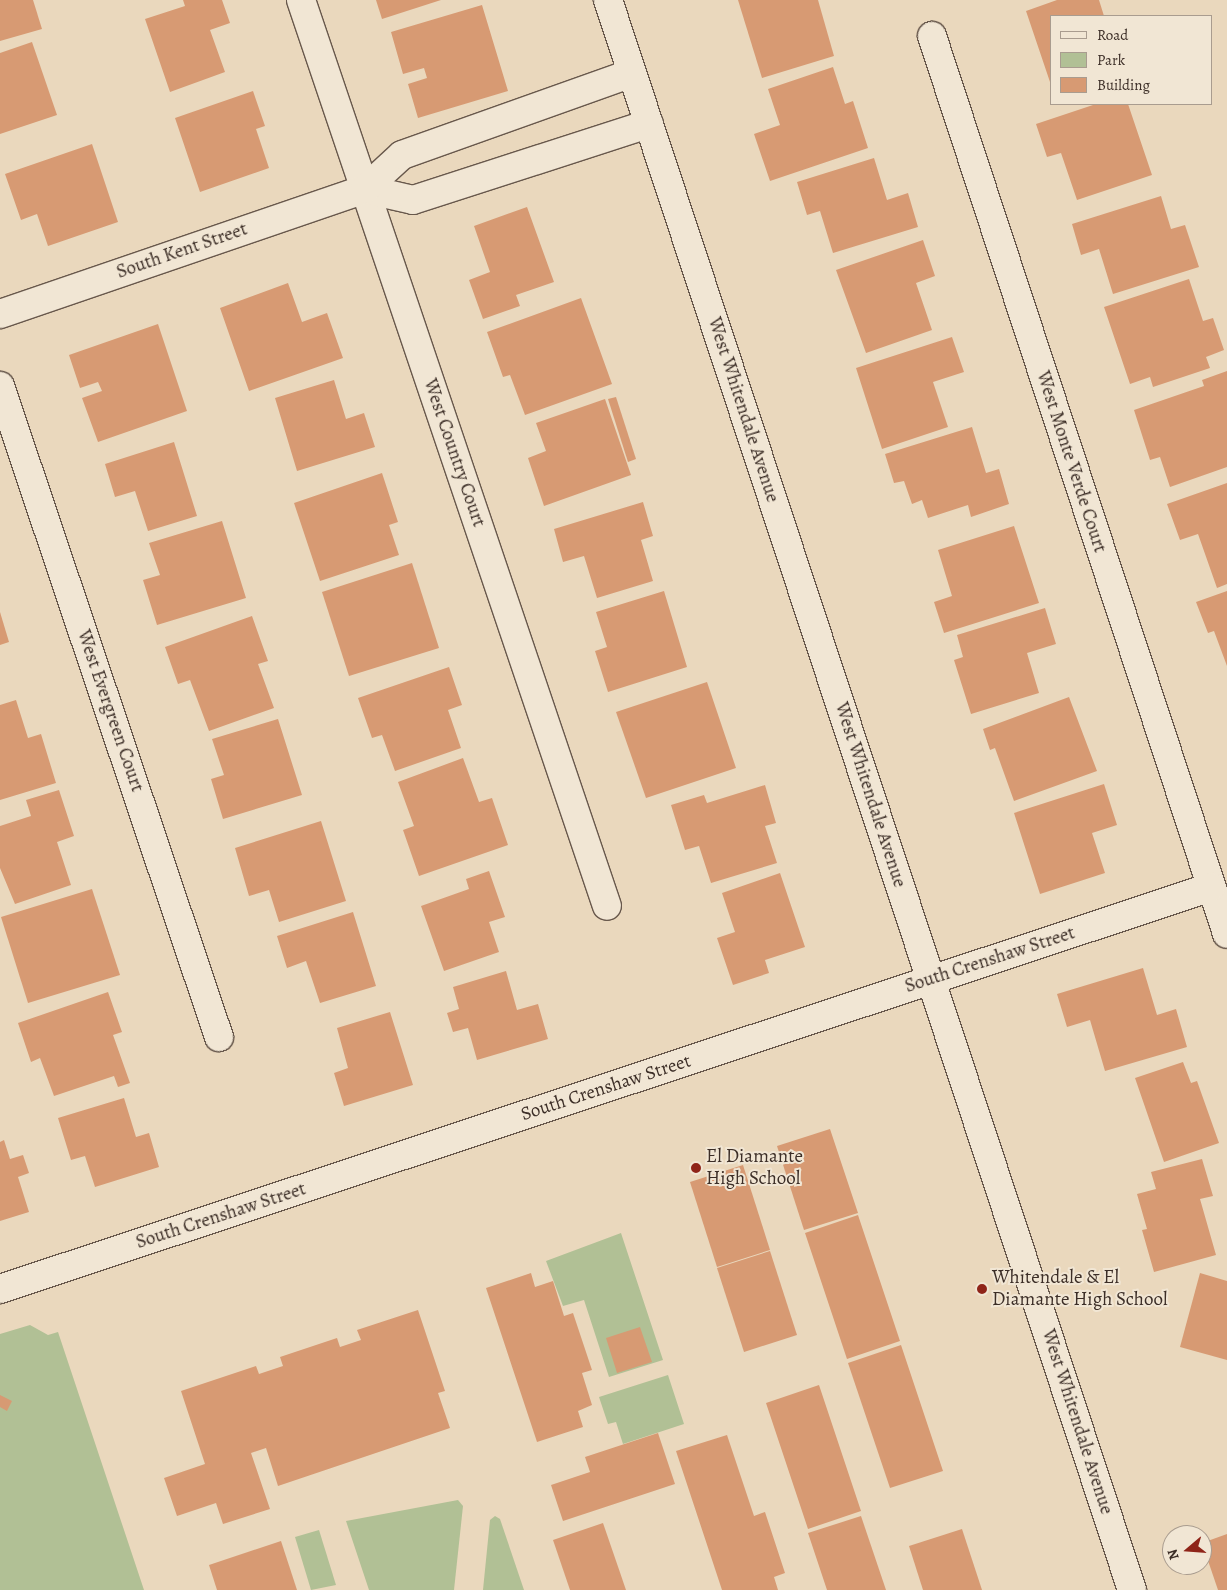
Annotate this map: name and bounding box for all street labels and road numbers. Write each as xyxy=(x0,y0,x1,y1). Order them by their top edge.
street label: South Kent Street xyxy=(114,218,250,284)
street label: West Whitendale Avenue xyxy=(702,315,784,505)
street label: West Monte Verde Court xyxy=(1031,368,1111,556)
street label: West Country Court xyxy=(418,376,490,530)
street label: West Evergreen Court xyxy=(72,627,148,795)
street label: West Whitendale Avenue xyxy=(829,700,911,890)
street label: South Crenshaw Street xyxy=(902,922,1078,998)
street label: South Crenshaw Street xyxy=(518,1050,694,1126)
street label: South Crenshaw Street xyxy=(133,1178,309,1254)
street label: West Whitendale Avenue xyxy=(1036,1327,1118,1517)

